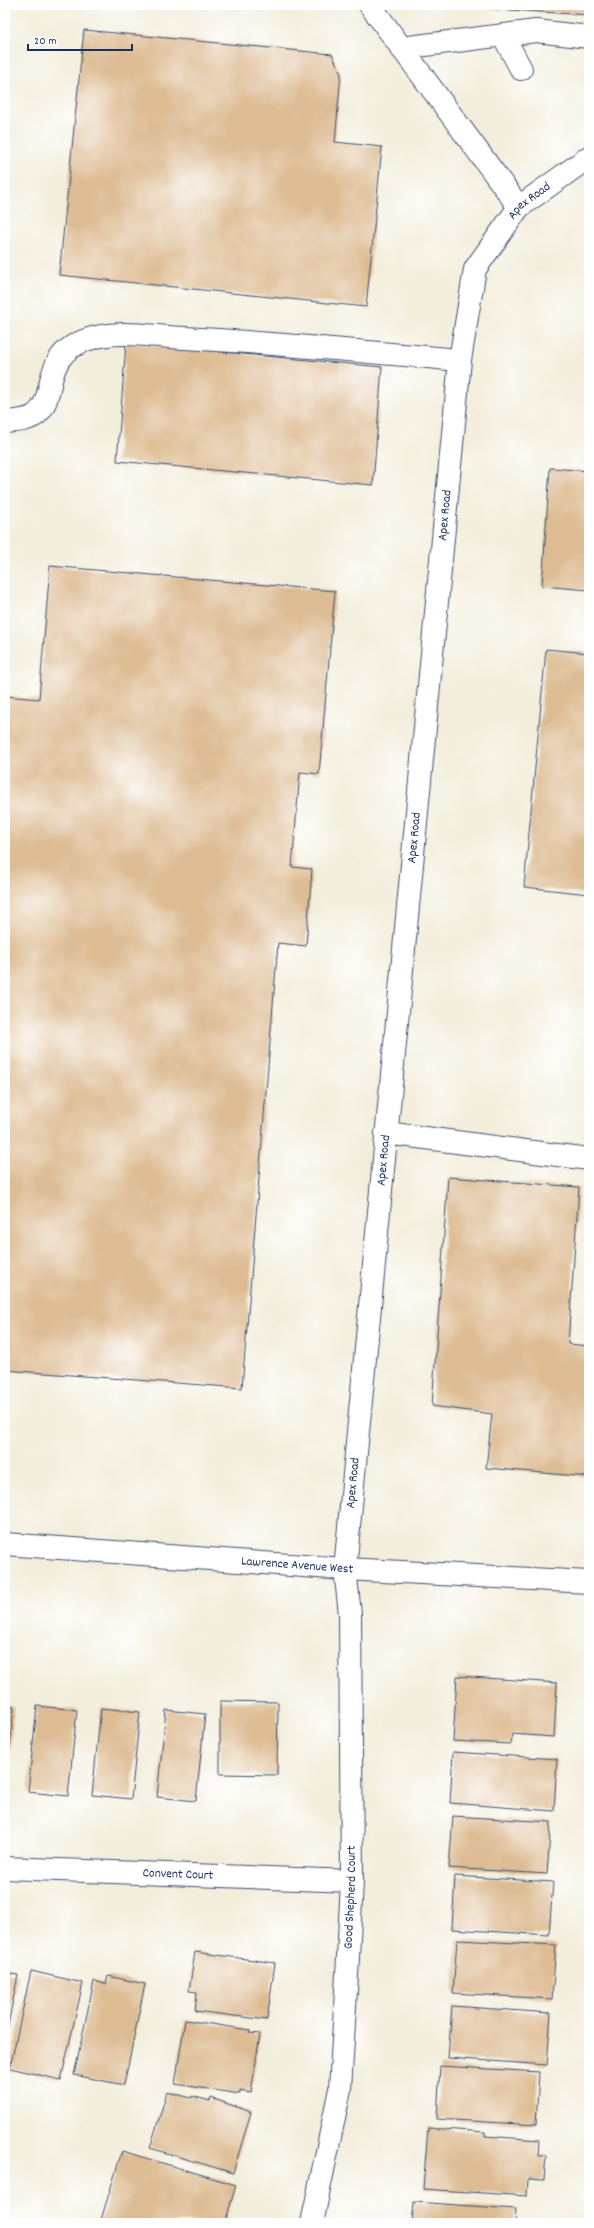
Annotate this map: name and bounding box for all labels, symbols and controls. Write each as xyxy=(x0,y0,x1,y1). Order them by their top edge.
scale bar xyxy=(28,26,132,52)
text: 20 m xyxy=(34,33,57,50)
street label: Apex Road xyxy=(503,178,555,224)
street label: Apex Road xyxy=(433,489,457,542)
street label: Apex Road xyxy=(403,812,426,864)
street label: Apex Road xyxy=(372,1134,396,1187)
street label: Apex Road xyxy=(341,1457,365,1509)
street label: Lawrence Avenue West xyxy=(240,1552,354,1579)
street label: Good Shepherd Court xyxy=(339,1845,362,1950)
street label: Convent Court xyxy=(142,1864,214,1885)

